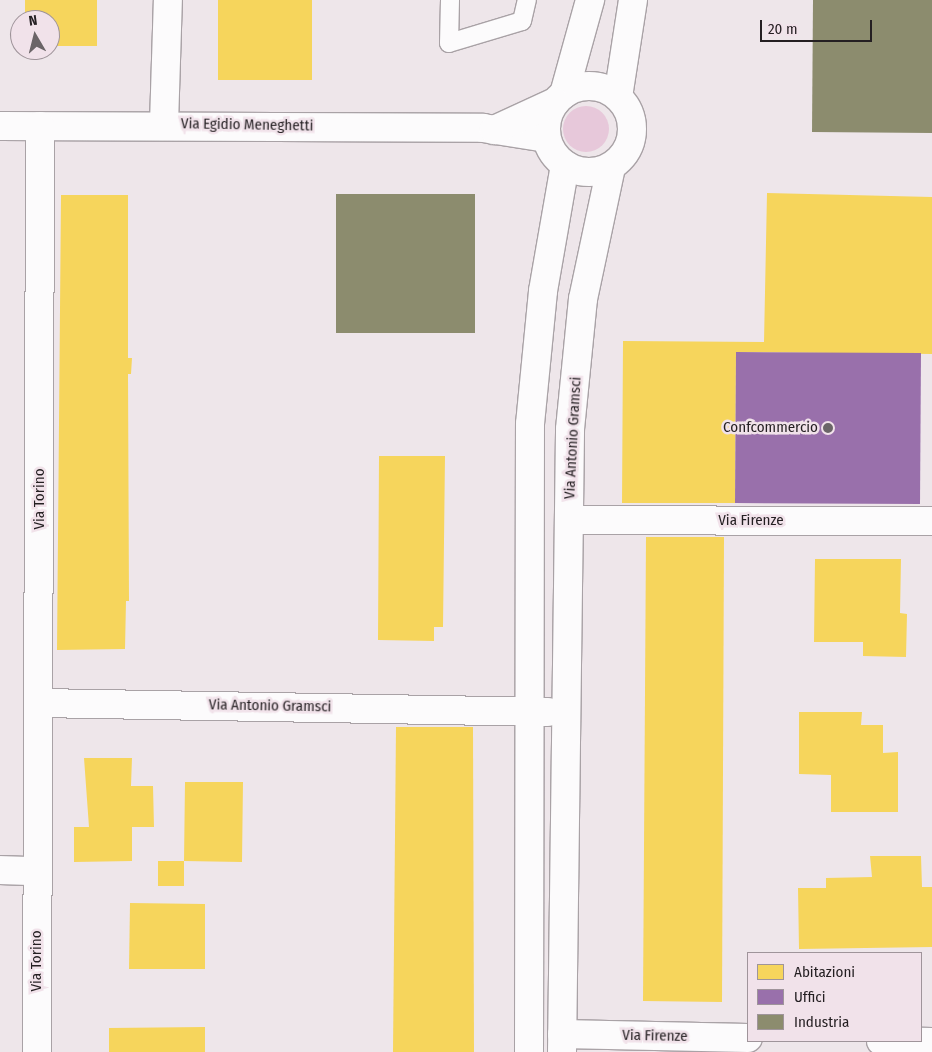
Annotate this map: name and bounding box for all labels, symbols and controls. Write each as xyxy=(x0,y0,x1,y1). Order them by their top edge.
north arrow xyxy=(10,10,60,60)
scale bar xyxy=(762,10,874,42)
text: N xyxy=(28,12,38,30)
text: 20 m xyxy=(768,20,798,38)
street label: Via Egidio Meneghetti xyxy=(181,115,313,135)
street label: Via Antonio Gramsci xyxy=(561,376,585,500)
place label: Confcommercio xyxy=(723,419,818,437)
marker: Confcommercio xyxy=(822,422,834,434)
street label: Via Torino xyxy=(31,468,49,530)
street label: Via Firenze xyxy=(718,512,784,530)
street label: Via Antonio Gramsci xyxy=(209,696,331,716)
street label: Via Torino xyxy=(28,930,46,992)
legend xyxy=(747,952,922,1042)
text: Abitazioni xyxy=(794,963,855,981)
text: Uffici xyxy=(794,988,825,1006)
text: Industria xyxy=(794,1013,849,1031)
street label: Via Firenze xyxy=(622,1026,688,1046)

